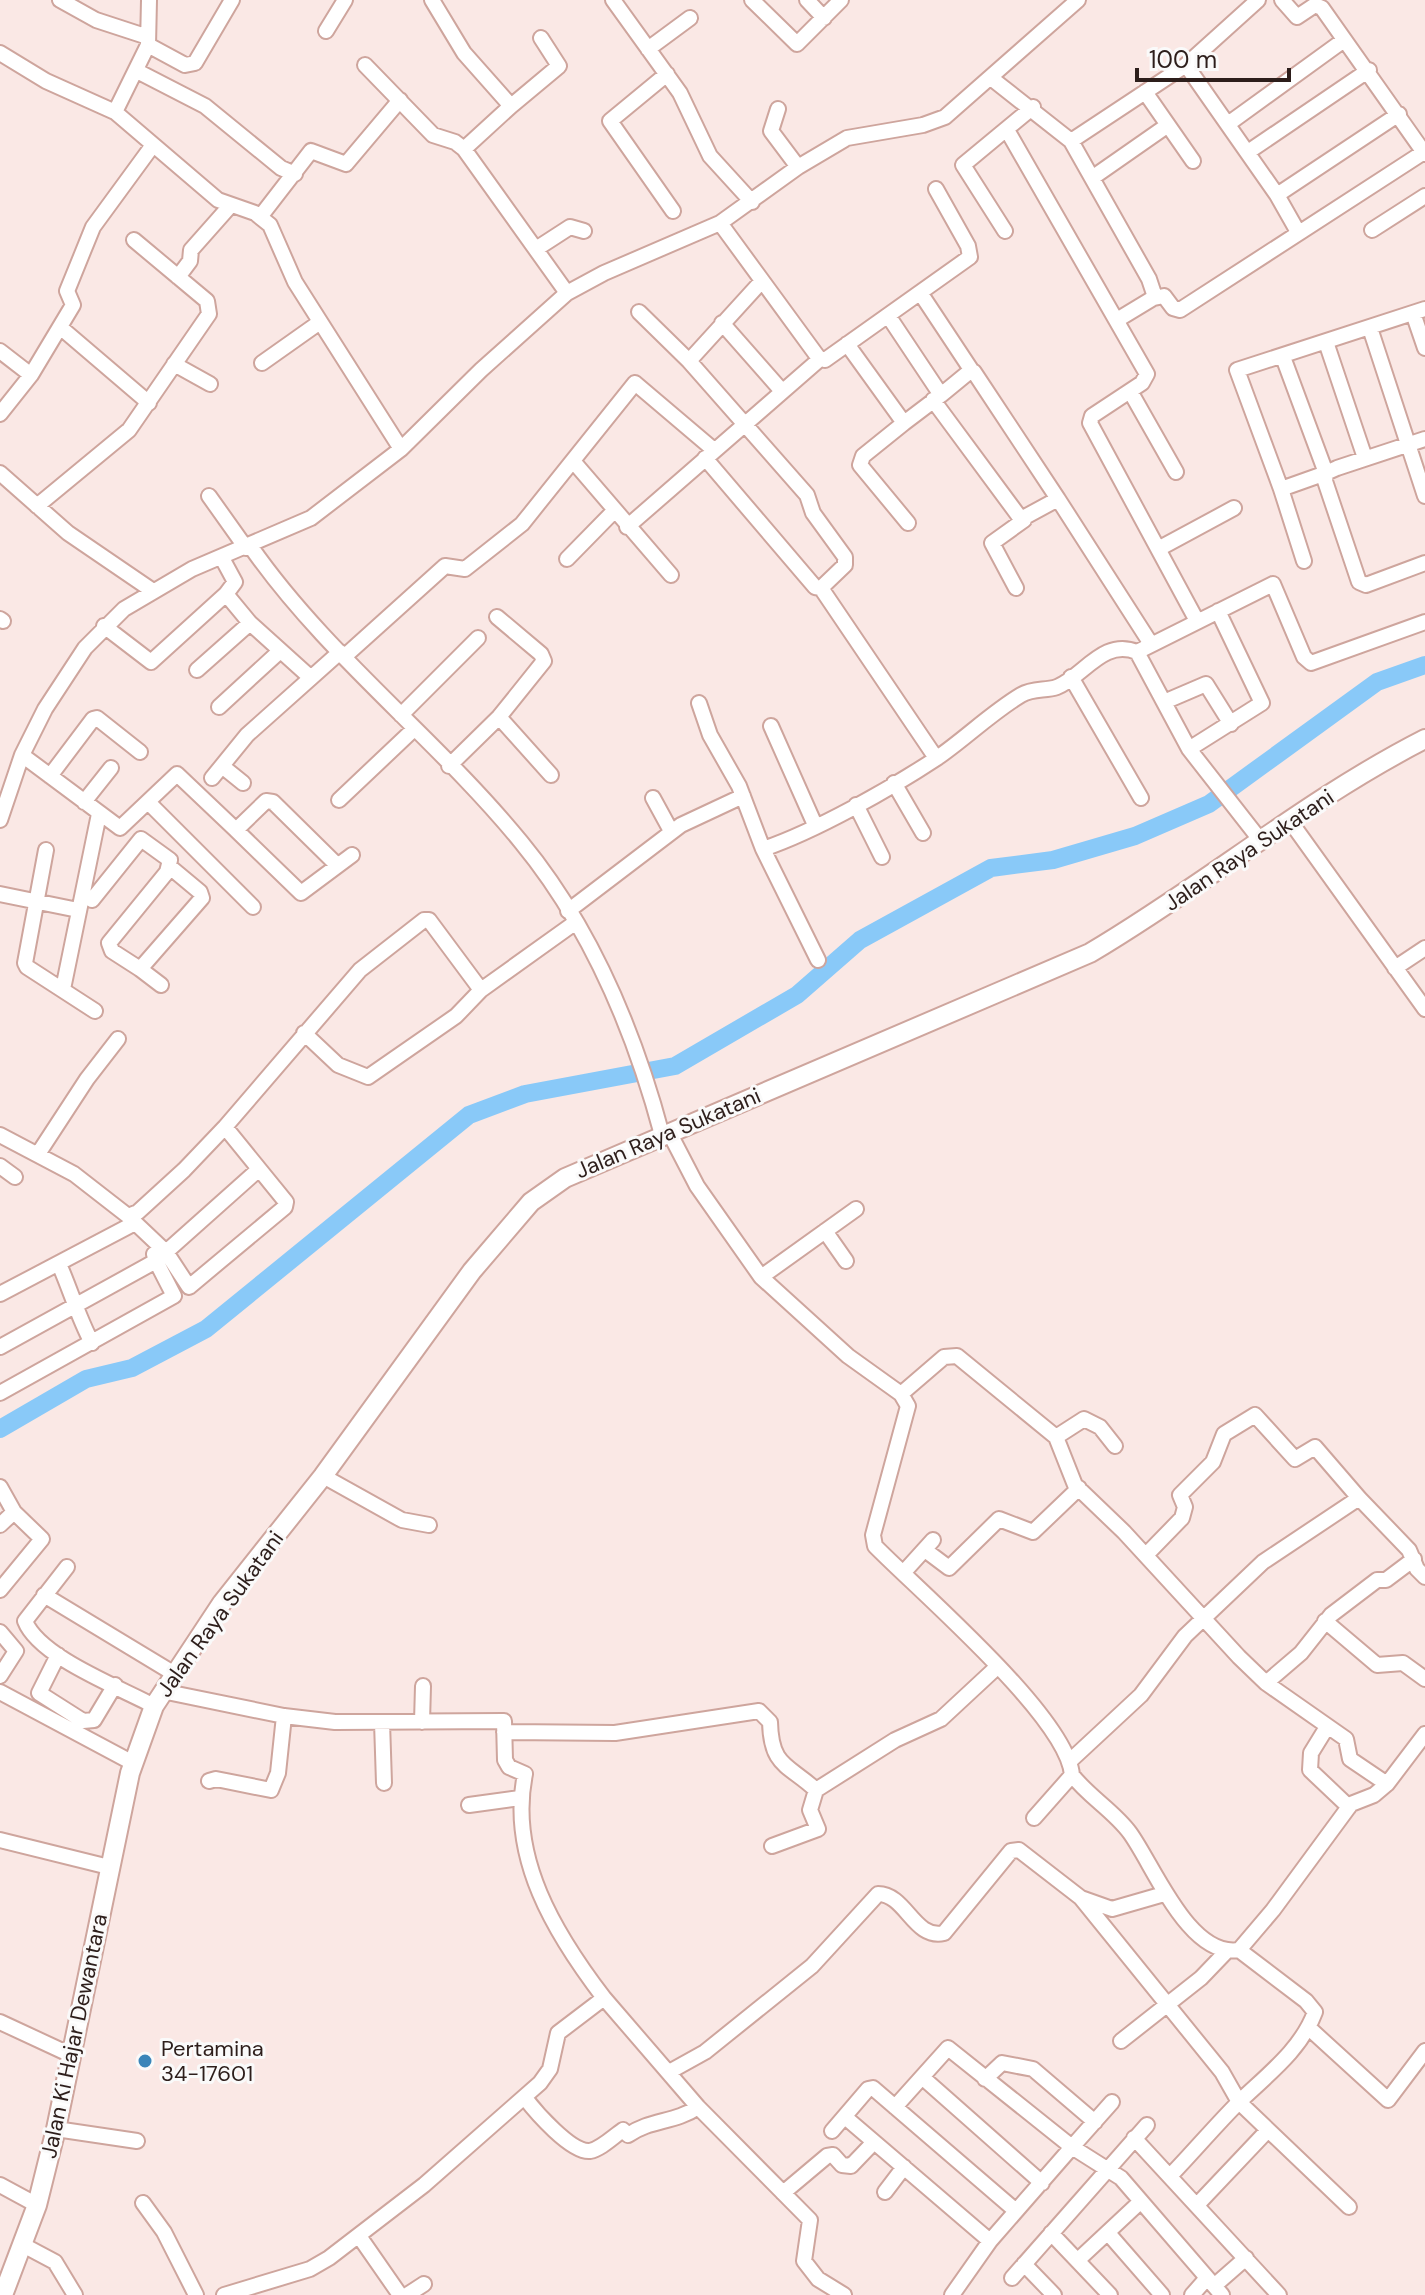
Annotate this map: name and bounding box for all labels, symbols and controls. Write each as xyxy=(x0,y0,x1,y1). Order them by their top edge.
scale bar xyxy=(1137,32,1289,82)
text: 100 m xyxy=(1149,44,1217,75)
street label: Jalan Raya Sukatani xyxy=(1159,782,1339,918)
street label: Jalan Raya Sukatani xyxy=(571,1081,765,1185)
street label: Jalan Raya Sukatani xyxy=(150,1525,290,1703)
street label: Jalan Ki Hajar Dewantara xyxy=(34,1911,114,2161)
place label: Pertamina 34-17601 xyxy=(161,2034,264,2088)
marker: Pertamina 34-17601 xyxy=(136,2052,154,2070)

